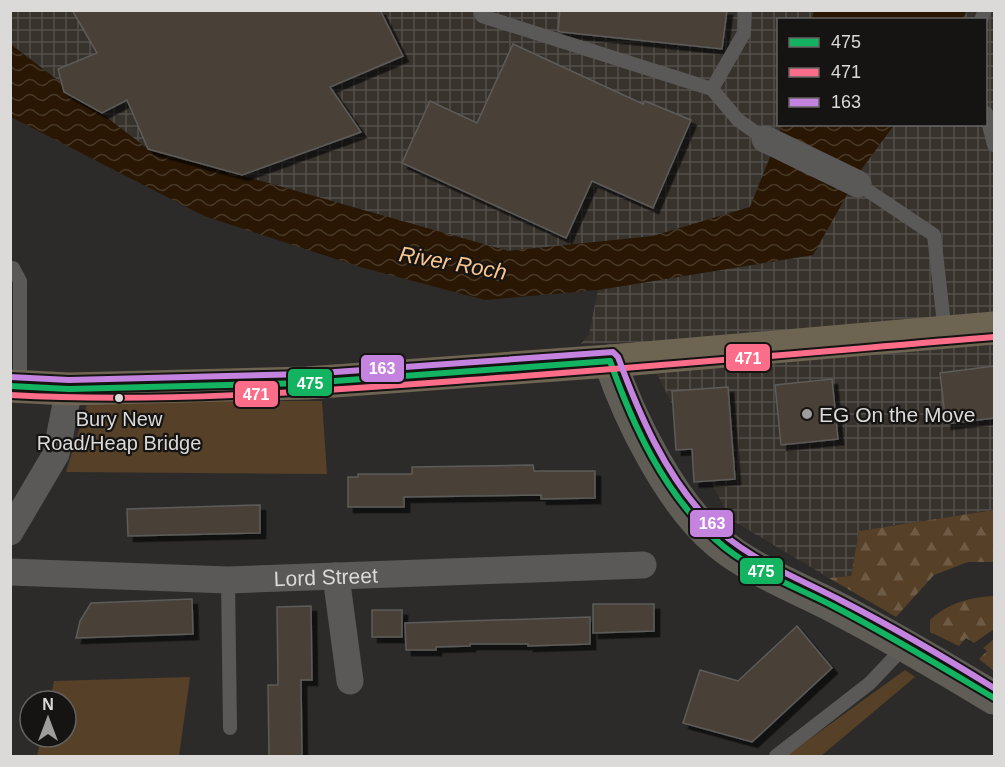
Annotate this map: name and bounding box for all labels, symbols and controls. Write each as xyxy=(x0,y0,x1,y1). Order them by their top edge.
legend xyxy=(777,18,987,126)
text: 475 xyxy=(831,32,861,52)
text: 471 xyxy=(831,62,861,82)
text: 163 xyxy=(831,92,861,112)
water label: River Roch xyxy=(397,241,509,285)
line badge: 471 xyxy=(725,343,771,372)
text: 471 xyxy=(735,350,761,367)
line badge: 163 xyxy=(360,354,405,383)
text: 163 xyxy=(369,360,395,377)
line badge: 475 xyxy=(287,368,333,397)
text: 475 xyxy=(297,375,323,392)
line badge: 471 xyxy=(234,380,279,408)
text: 471 xyxy=(243,386,269,403)
marker: Bury New Road/Heap Bridge xyxy=(113,392,125,404)
place label: EG On the Move xyxy=(819,403,975,426)
marker: EG On the Move xyxy=(800,407,814,421)
place label: Bury New Road/Heap Bridge xyxy=(37,408,201,454)
line badge: 163 xyxy=(689,509,734,538)
text: 163 xyxy=(699,515,725,532)
line badge: 475 xyxy=(739,557,784,585)
street label: Lord Street xyxy=(273,563,378,590)
text: 475 xyxy=(748,563,774,580)
north arrow xyxy=(18,689,78,749)
text: N xyxy=(42,696,54,713)

